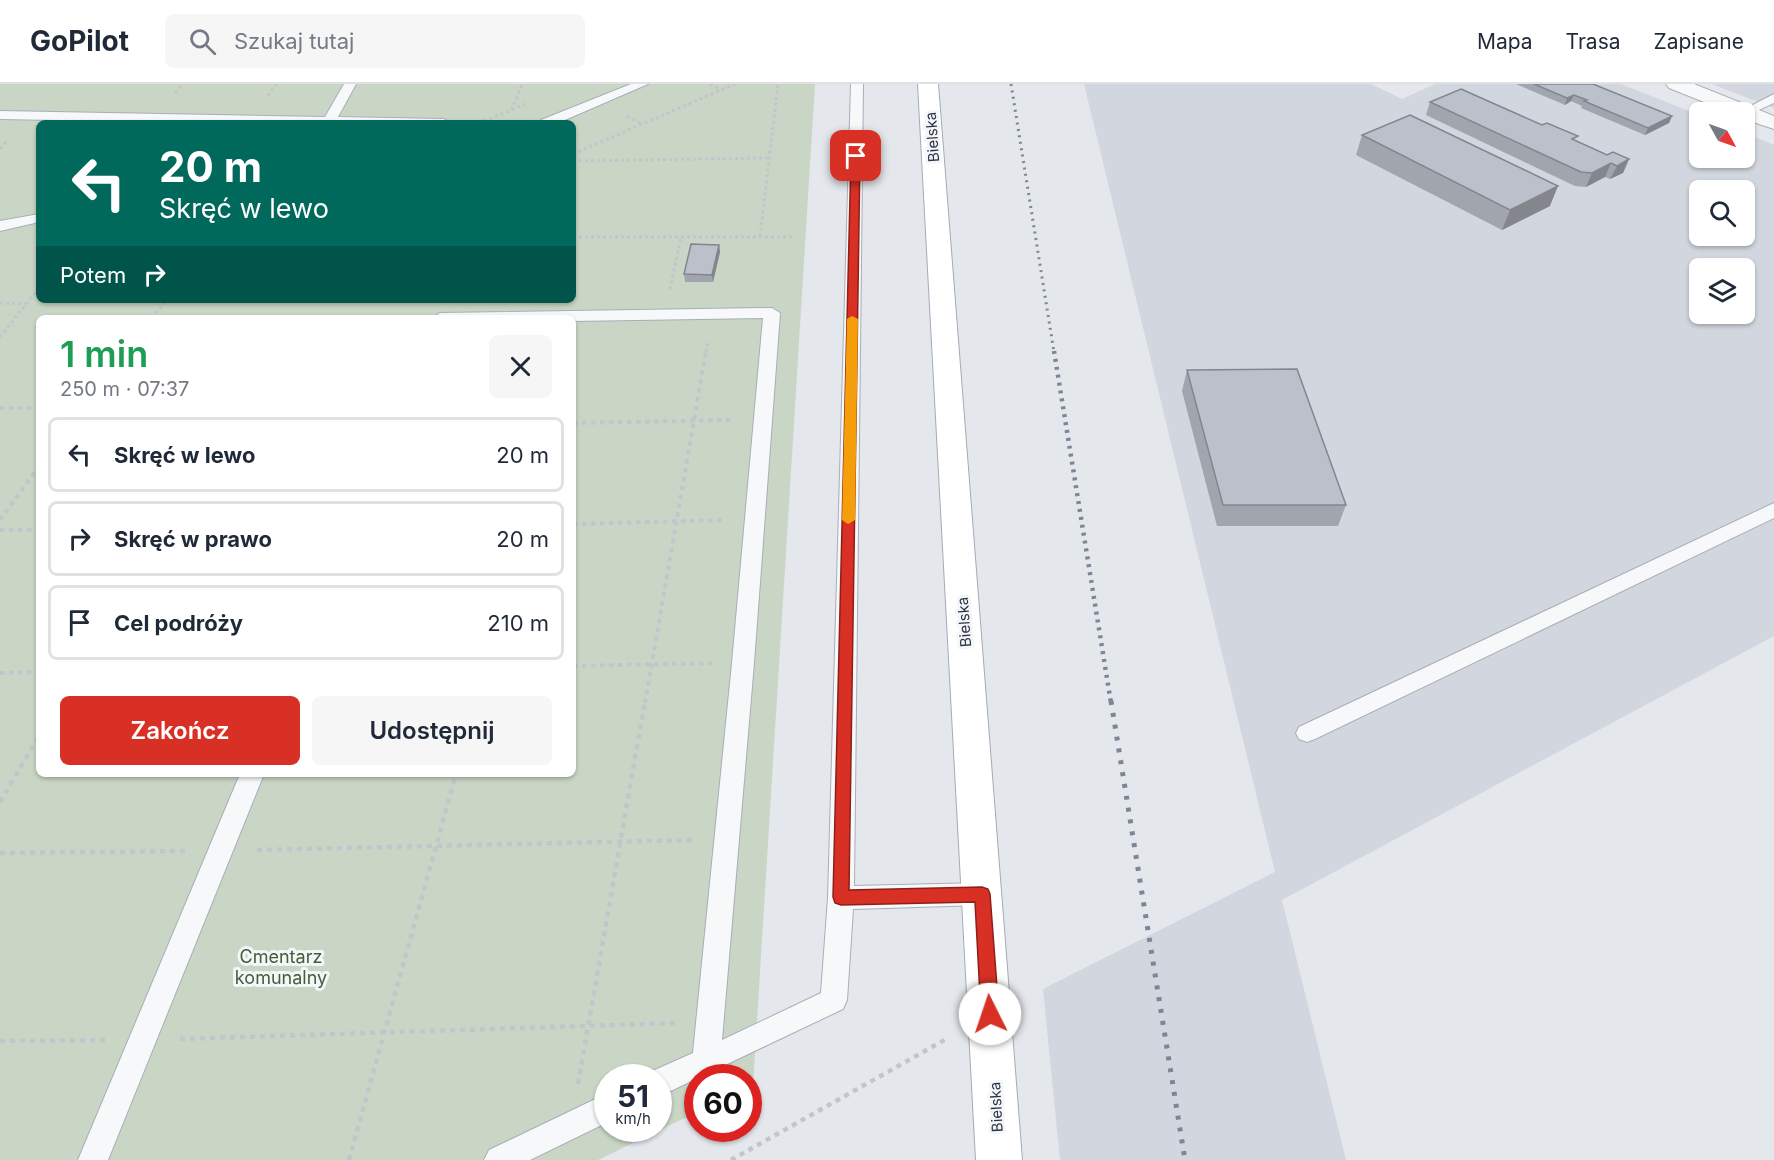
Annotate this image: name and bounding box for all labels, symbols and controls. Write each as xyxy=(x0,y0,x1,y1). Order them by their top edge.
search box xyxy=(165,14,585,68)
text: GoPilot xyxy=(30,24,129,58)
icon: search xyxy=(186,25,219,58)
text: Szukaj tutaj xyxy=(234,28,354,54)
text: Mapa xyxy=(1477,29,1533,54)
text: Trasa xyxy=(1566,29,1621,54)
text: Zapisane xyxy=(1654,29,1744,54)
north arrow xyxy=(1689,102,1755,168)
map controls xyxy=(1689,102,1755,324)
street label: Bielska xyxy=(921,111,943,163)
pin xyxy=(830,130,881,181)
icon: arrive xyxy=(839,139,872,172)
text: 20 m xyxy=(159,141,262,192)
icon: left xyxy=(60,144,138,222)
button: search xyxy=(1689,180,1755,246)
text: Skręć w lewo xyxy=(159,192,329,225)
icon: right xyxy=(138,258,171,291)
button: layers xyxy=(1689,258,1755,324)
text: Potem xyxy=(60,262,126,288)
text: 1 min xyxy=(60,332,148,376)
button: close xyxy=(489,335,552,398)
text: 250 m · 07:37 xyxy=(60,377,189,401)
icon: left xyxy=(63,438,96,471)
text: Skręć w lewo xyxy=(114,442,255,468)
text: 20 m xyxy=(496,442,549,468)
icon: right xyxy=(63,522,96,555)
text: Skręć w prawo xyxy=(114,526,272,552)
text: 20 m xyxy=(496,526,549,552)
street label: Bielska xyxy=(953,596,975,648)
icon: arrive xyxy=(63,606,96,639)
text: Cel podróży xyxy=(114,610,243,636)
text: 210 m xyxy=(487,610,549,636)
button: Zakończ xyxy=(60,696,300,765)
button: Udostępnij xyxy=(312,696,552,765)
park label: Cmentarz komunalny xyxy=(235,946,327,988)
position arrow xyxy=(958,982,1022,1046)
speed limit sign: 60 xyxy=(684,1064,762,1142)
text: 51 xyxy=(617,1078,649,1114)
street label: Bielska xyxy=(985,1081,1007,1133)
text: km/h xyxy=(615,1109,651,1128)

